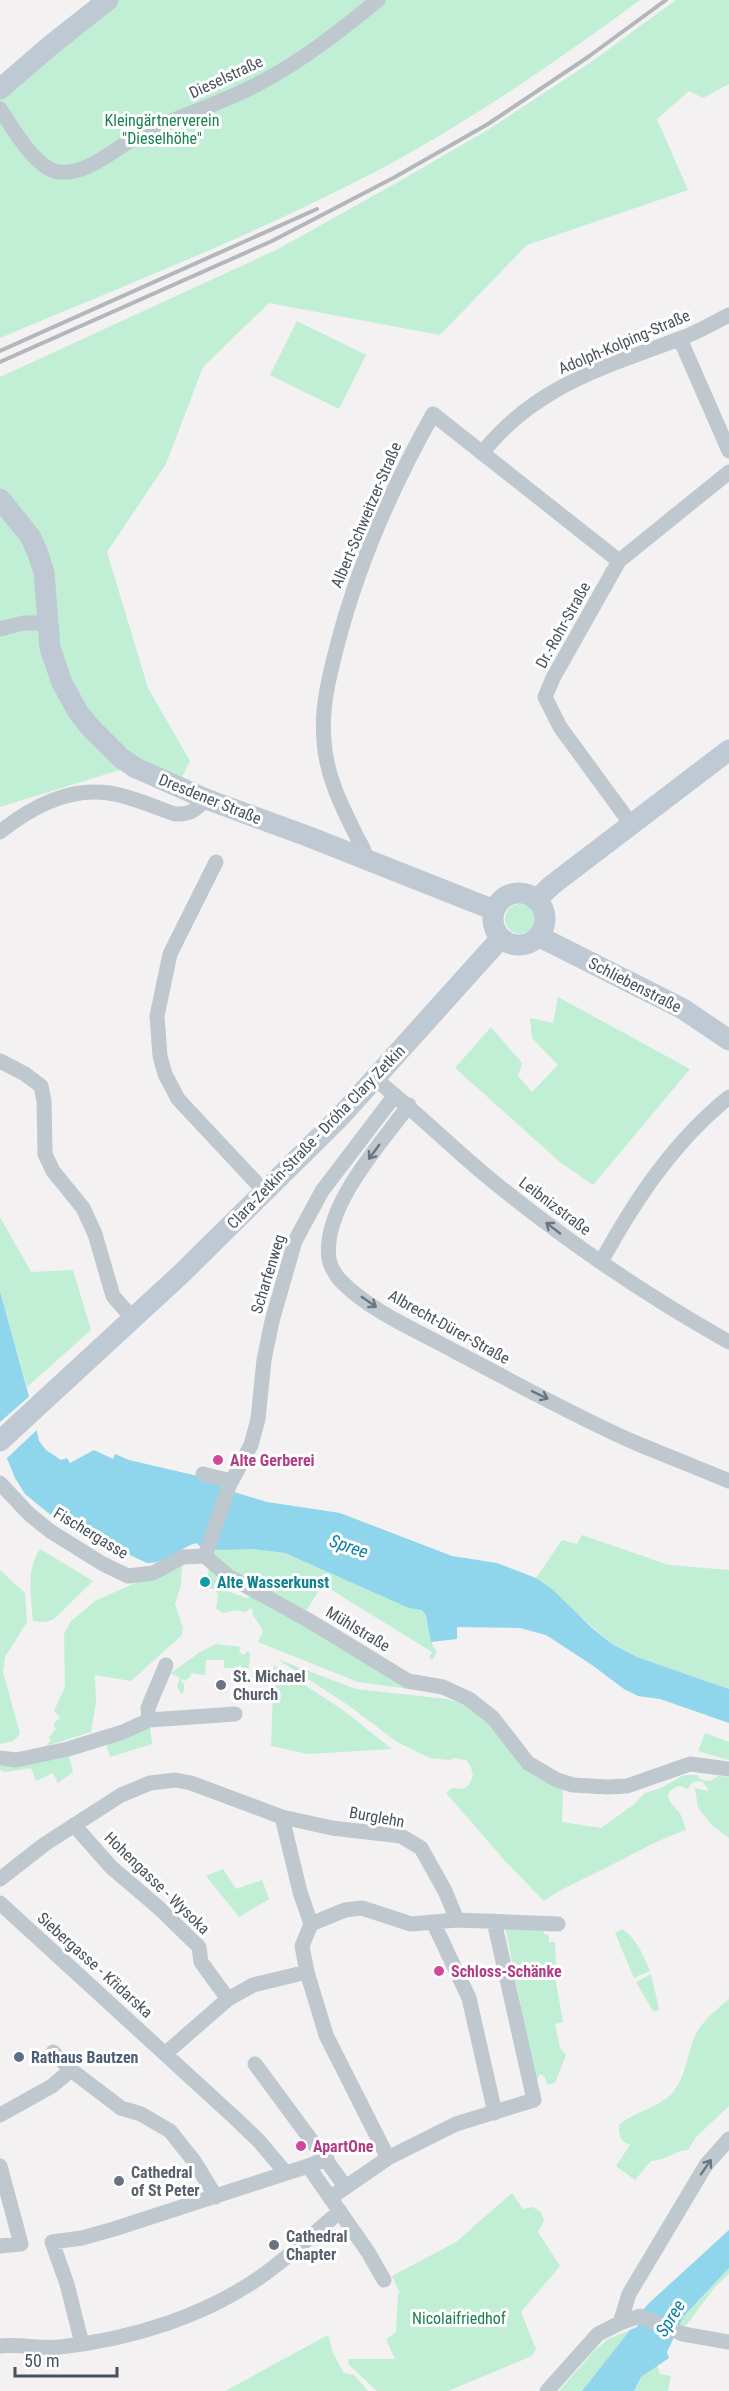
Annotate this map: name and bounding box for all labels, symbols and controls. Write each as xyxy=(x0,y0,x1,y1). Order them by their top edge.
street label: Dieselstraße xyxy=(186,52,266,102)
park label: Kleingärtnerverein "Dieselhöhe" xyxy=(104,111,220,148)
street label: Adolph-Kolping-Straße xyxy=(555,306,693,378)
street label: Albert-Schweitzer-Straße xyxy=(327,439,405,591)
street label: Dr.-Rohr-Straße xyxy=(532,579,594,671)
street label: Dresdener Straße xyxy=(156,770,264,828)
street label: Schliebenstraße xyxy=(585,953,685,1017)
street label: Clara-Zetkin-Straße - Dróha Clary Zetkin xyxy=(223,1041,409,1233)
one-way arrow xyxy=(368,1144,381,1160)
street label: Leibnizstraße xyxy=(515,1173,595,1239)
one-way arrow xyxy=(545,1222,561,1235)
street label: Scharfenweg xyxy=(247,1232,289,1316)
street label: Albrecht-Dürer-Straße xyxy=(385,1286,513,1368)
one-way arrow xyxy=(360,1296,376,1308)
one-way arrow xyxy=(531,1390,549,1402)
place label: Alte Gerberei xyxy=(230,1451,315,1470)
marker: Alte Gerberei xyxy=(211,1453,225,1467)
street label: Fischergasse xyxy=(50,1503,132,1563)
water label: Spree xyxy=(327,1530,371,1562)
place label: Alte Wasserkunst xyxy=(217,1573,329,1592)
marker: Alte Wasserkunst xyxy=(198,1575,212,1589)
street label: Mühlstraße xyxy=(323,1602,393,1656)
place label: St. Michael Church xyxy=(233,1667,306,1704)
marker: St. Michael Church xyxy=(214,1678,228,1692)
street label: Burglehn xyxy=(348,1803,406,1831)
street label: Hohengasse - Wysoka xyxy=(100,1828,214,1938)
street label: Siebergasse - Křidarska xyxy=(33,1908,157,2022)
place label: Schloss-Schänke xyxy=(451,1962,562,1981)
marker: Schloss-Schänke xyxy=(432,1964,446,1978)
place label: Rathaus Bautzen xyxy=(31,2048,139,2067)
marker: Rathaus Bautzen xyxy=(12,2050,26,2064)
place label: ApartOne xyxy=(313,2137,374,2156)
marker: ApartOne xyxy=(294,2139,308,2153)
one-way arrow xyxy=(699,2159,712,2175)
place label: Cathedral of St Peter xyxy=(131,2163,200,2200)
marker: Cathedral of St Peter xyxy=(112,2174,126,2188)
place label: Cathedral Chapter xyxy=(286,2227,348,2264)
marker: Cathedral Chapter xyxy=(267,2238,281,2252)
water label: Spree xyxy=(651,2296,689,2340)
park label: Nicolaifriedhof xyxy=(412,2309,506,2328)
scale bar xyxy=(15,2340,117,2378)
text: 50 m xyxy=(24,2350,59,2371)

